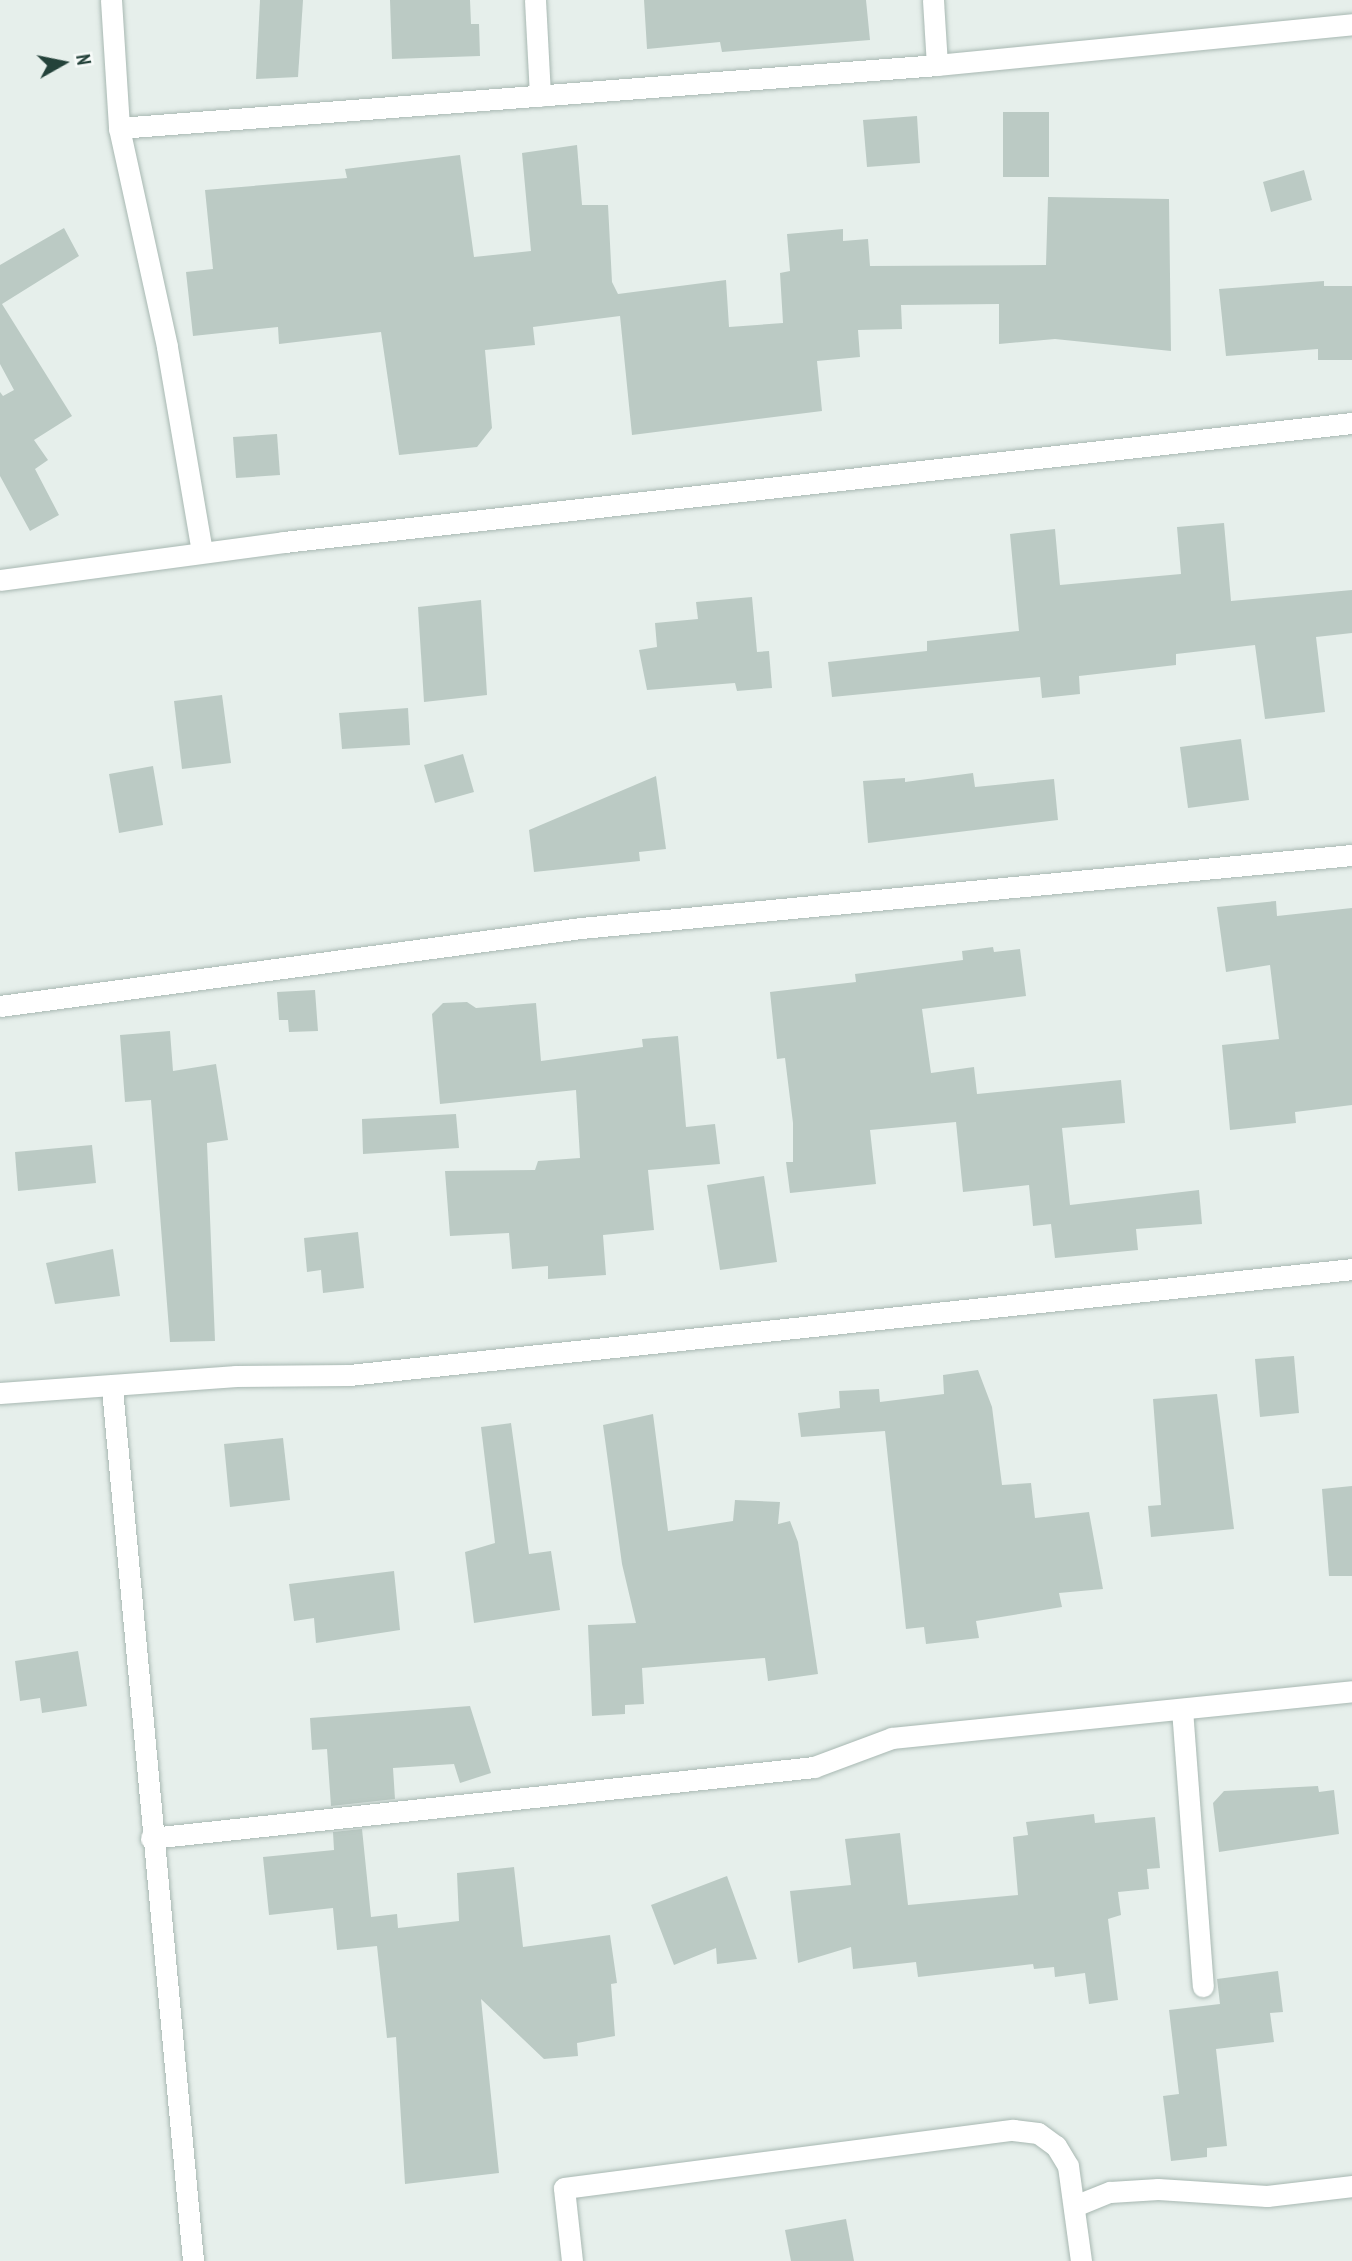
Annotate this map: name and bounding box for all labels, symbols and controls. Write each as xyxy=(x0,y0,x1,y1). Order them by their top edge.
north arrow xyxy=(28,28,98,98)
text: N xyxy=(71,53,96,67)

